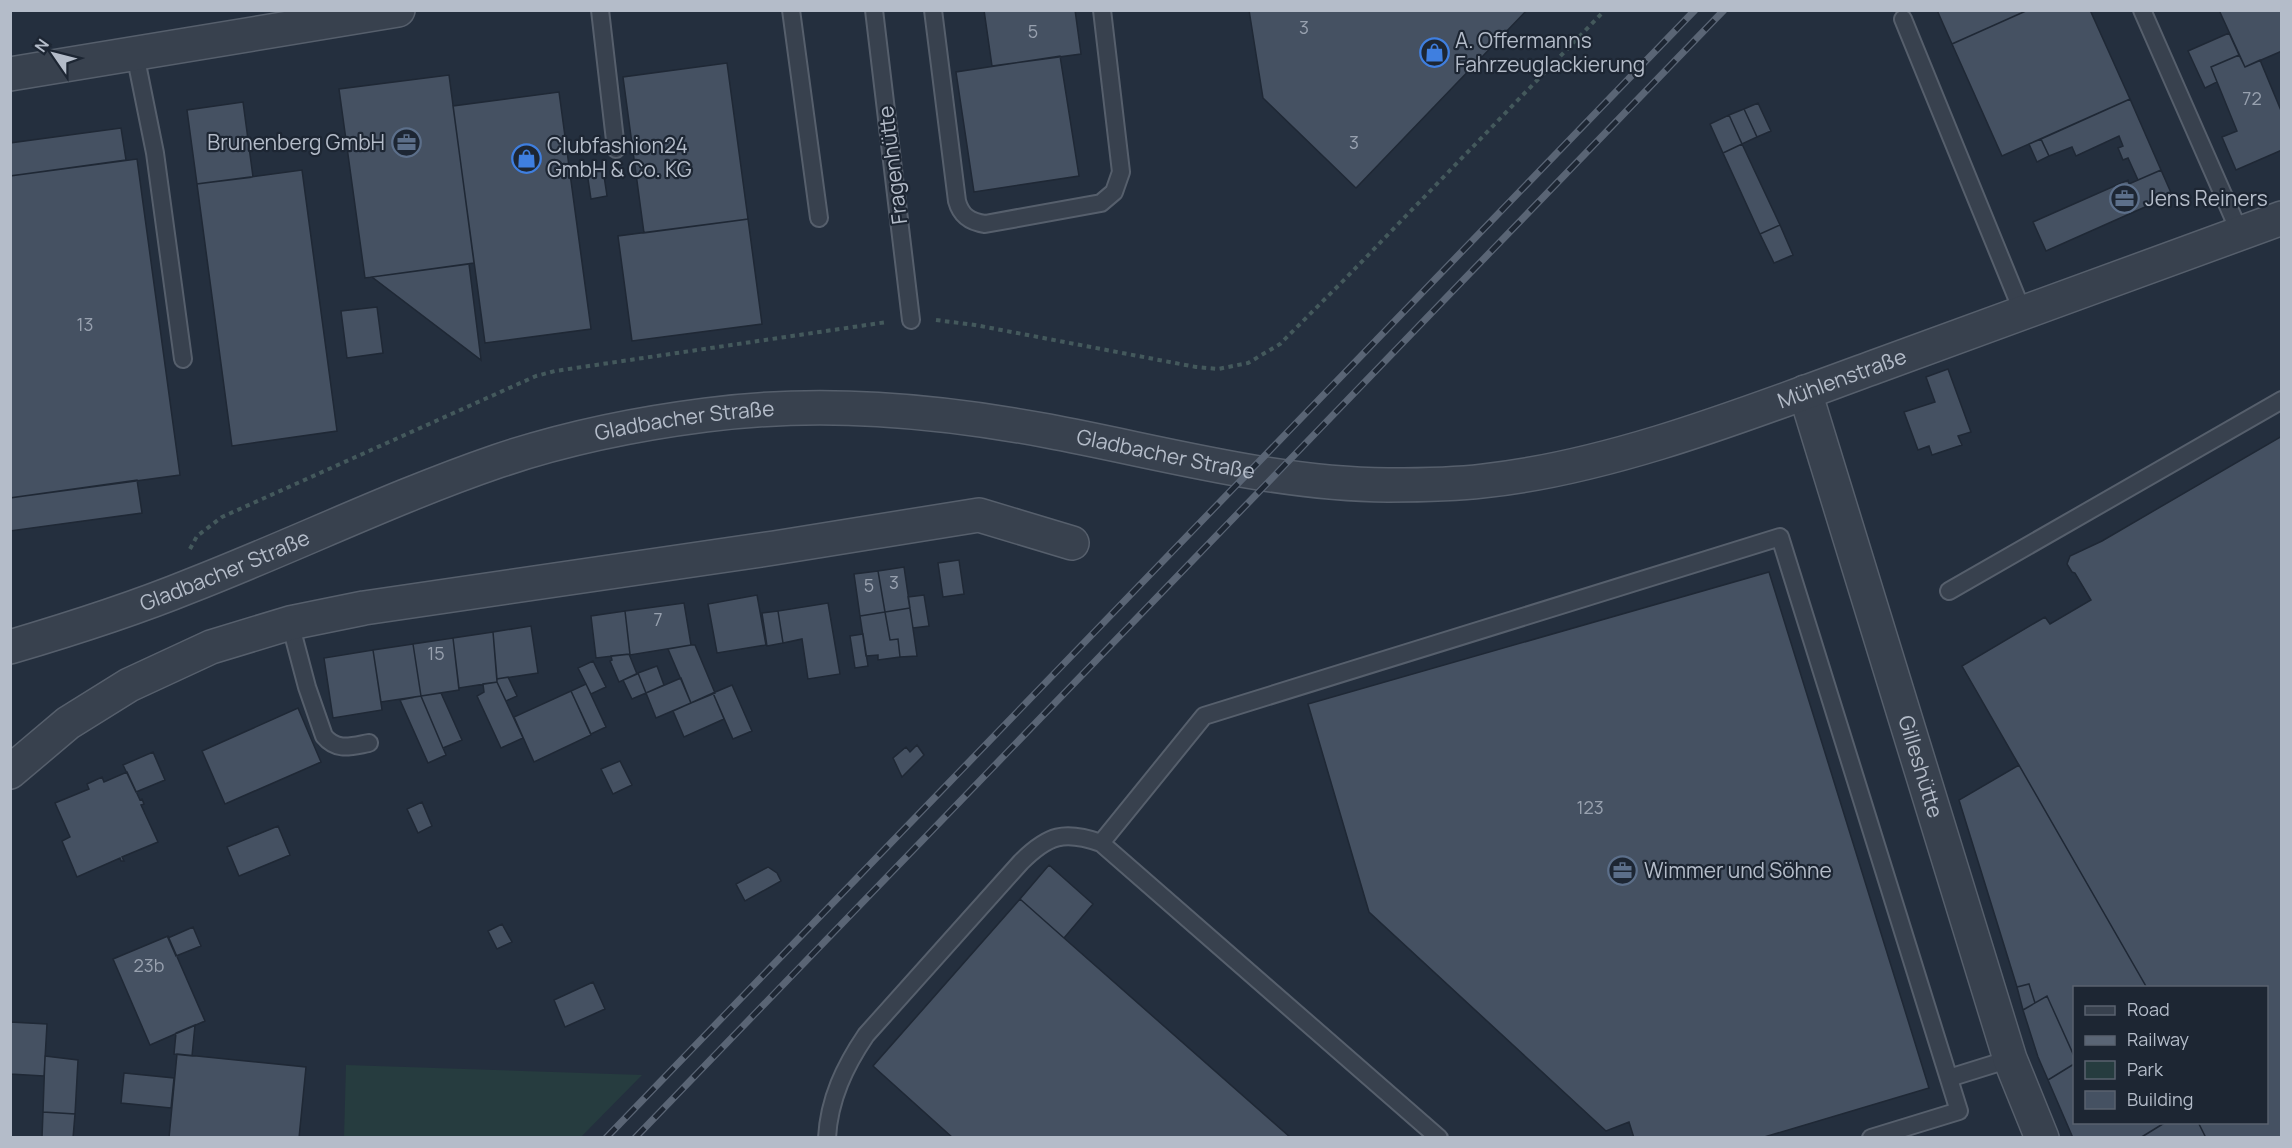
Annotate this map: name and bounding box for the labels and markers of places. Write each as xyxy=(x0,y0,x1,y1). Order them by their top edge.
place label: A. Offermanns Fahrzeuglackierung xyxy=(1455,26,1645,78)
shop icon: A. Offermanns Fahrzeuglackierung xyxy=(1418,37,1450,69)
office icon: Brunenberg GmbH xyxy=(390,127,422,159)
place label: Brunenberg GmbH xyxy=(207,128,385,156)
place label: Clubfashion24 GmbH & Co. KG xyxy=(547,131,692,183)
shop icon: Clubfashion24 GmbH & Co. KG xyxy=(510,142,542,174)
office icon: Jens Reiners xyxy=(2108,183,2140,215)
place label: Jens Reiners xyxy=(2145,184,2268,212)
office icon: Wimmer und Söhne xyxy=(1607,855,1639,887)
place label: Wimmer und Söhne xyxy=(1644,856,1832,884)

